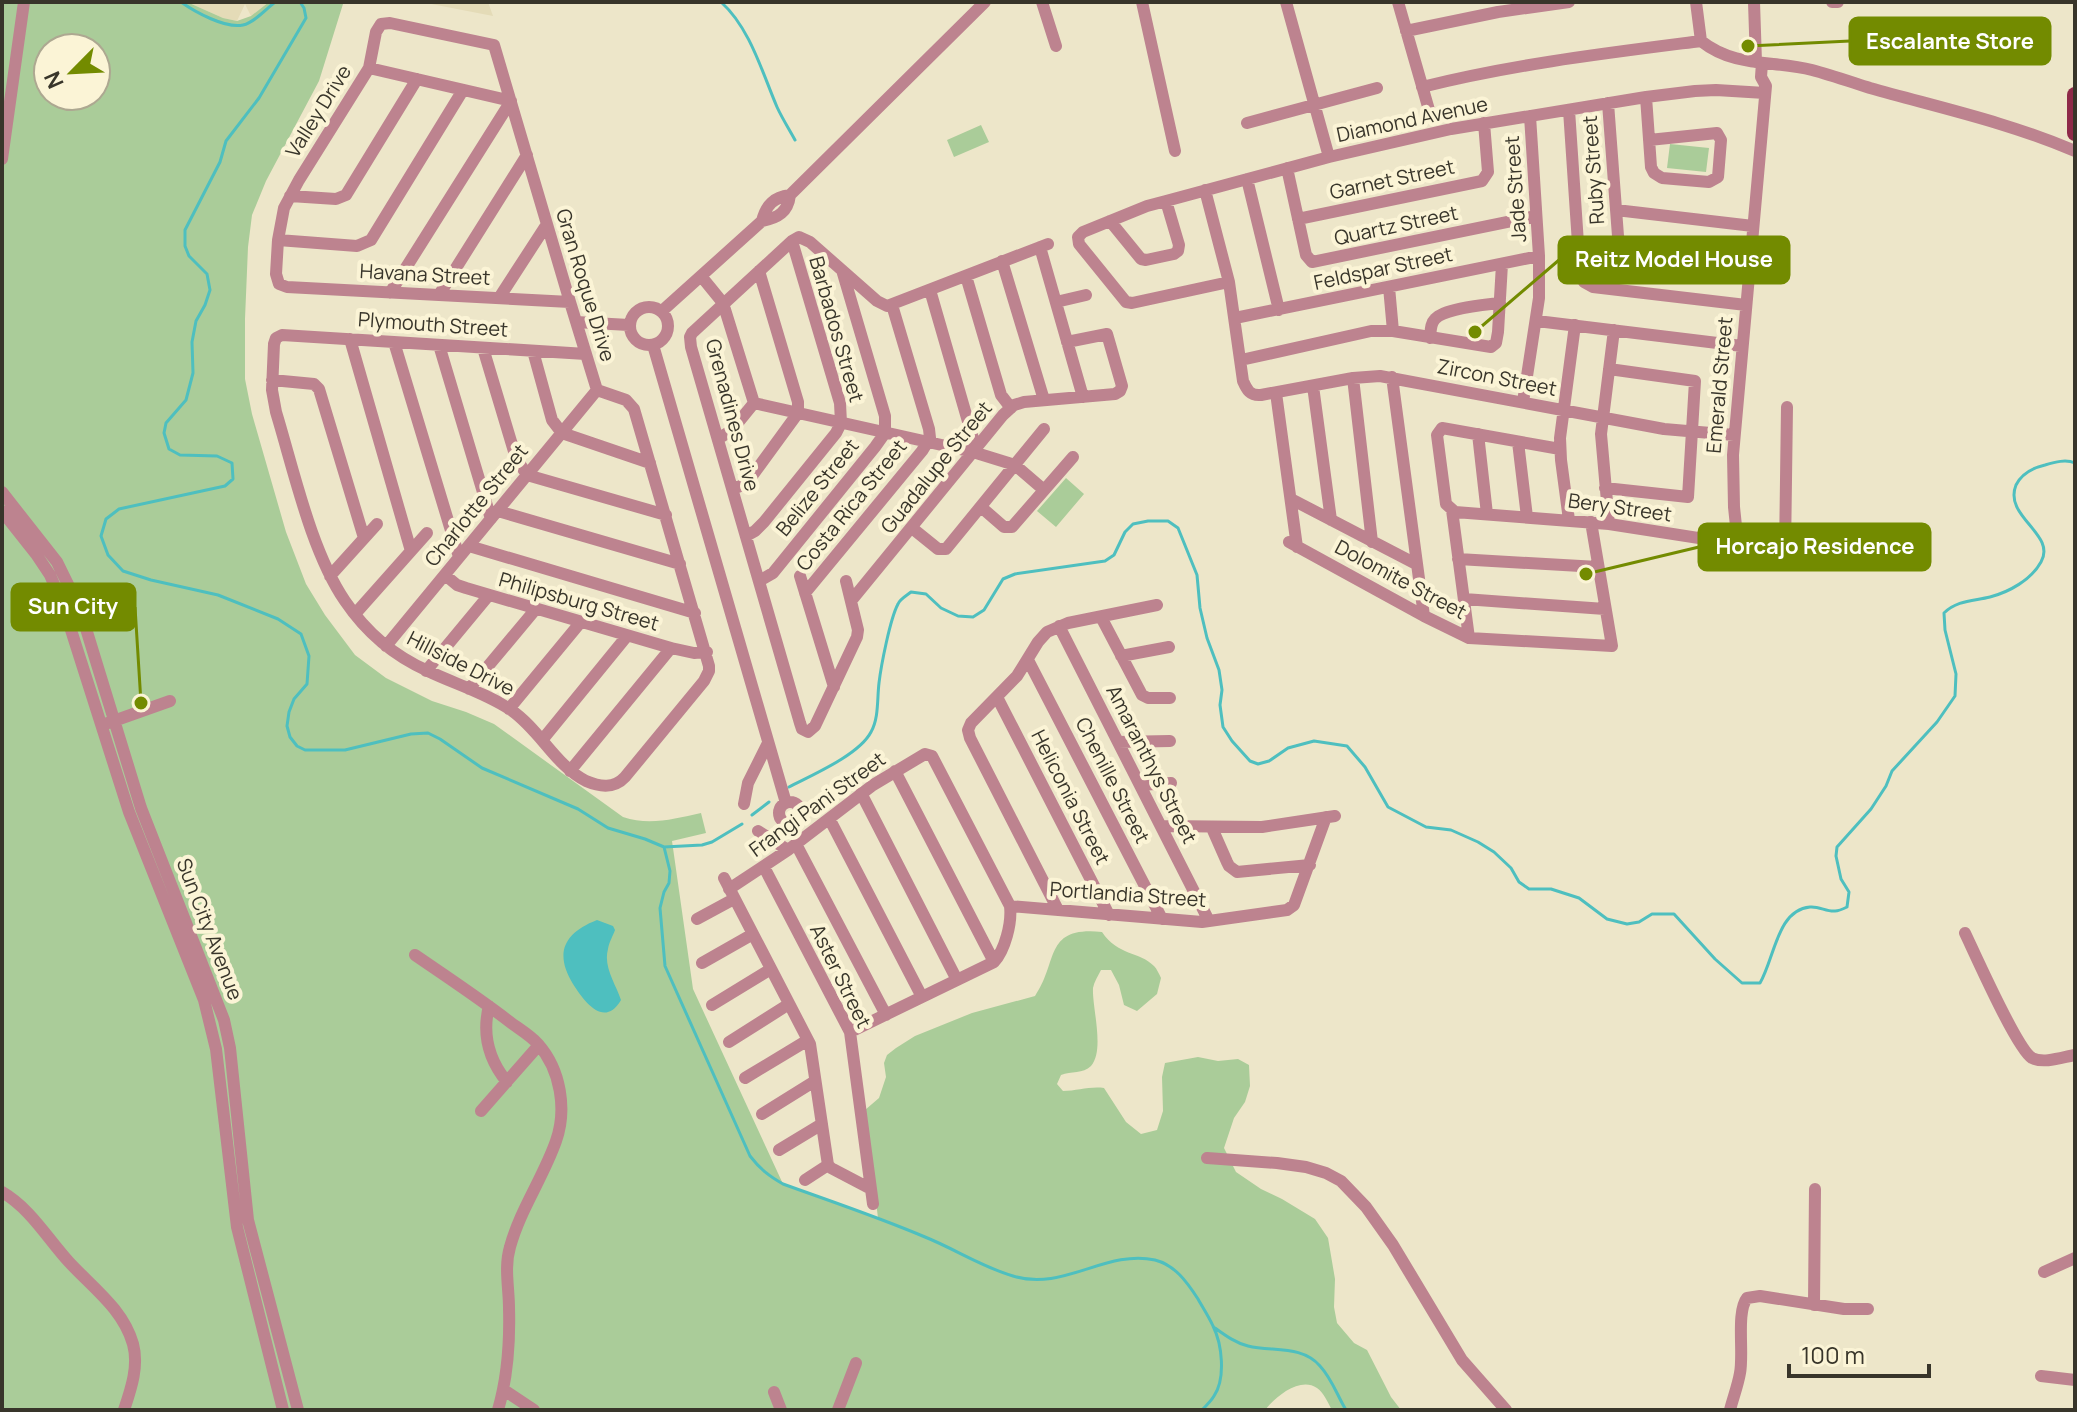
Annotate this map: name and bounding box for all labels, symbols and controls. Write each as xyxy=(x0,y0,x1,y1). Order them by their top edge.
callout: Escalante Store xyxy=(1850,18,2050,64)
text: Escalante Store xyxy=(1866,26,2034,56)
north arrow xyxy=(32,32,112,112)
street label: Valley Drive xyxy=(279,60,357,162)
text: N xyxy=(37,67,71,93)
street label: Diamond Avenue xyxy=(1334,90,1490,148)
street label: Ruby Street xyxy=(1576,115,1610,225)
street label: Jade Street xyxy=(1498,135,1532,243)
street label: Garnet Street xyxy=(1327,153,1457,205)
street label: Quartz Street xyxy=(1332,199,1460,251)
street label: Gran Roque Drive xyxy=(550,205,622,365)
callout: Reitz Model House xyxy=(1559,237,1789,283)
street label: Feldspar Street xyxy=(1311,240,1455,296)
text: Reitz Model House xyxy=(1575,244,1773,274)
street label: Barbados Street xyxy=(803,253,871,405)
street label: Havana Street xyxy=(359,257,491,291)
street label: Plymouth Street xyxy=(357,305,509,343)
street label: Emerald Street xyxy=(1700,315,1738,455)
street label: Grenadines Drive xyxy=(700,336,766,494)
street label: Zircon Street xyxy=(1435,352,1559,402)
street label: Guadalupe Street xyxy=(874,395,998,539)
street label: Belize Street xyxy=(770,433,864,541)
street label: Costa Rica Street xyxy=(790,434,912,576)
street label: Charlotte Street xyxy=(418,438,534,572)
street label: Bery Street xyxy=(1566,486,1674,528)
callout: Horcajo Residence xyxy=(1699,524,1930,570)
text: Horcajo Residence xyxy=(1715,531,1915,561)
street label: Dolomite Street xyxy=(1330,533,1472,625)
street label: Philipsburg Street xyxy=(496,565,662,637)
callout: Sun City xyxy=(12,584,135,630)
text: Sun City xyxy=(28,591,119,621)
street label: Hillside Drive xyxy=(403,624,519,702)
street label: Amaranthys Street xyxy=(1100,680,1204,848)
street label: Chenille Street xyxy=(1070,712,1156,848)
street label: Heliconia Street xyxy=(1025,725,1117,869)
street label: Frangi Pani Street xyxy=(743,745,891,863)
street label: Sun City Avenue xyxy=(171,854,249,1004)
street label: Portlandia Street xyxy=(1049,875,1207,913)
street label: Aster Street xyxy=(804,920,878,1032)
scale bar xyxy=(1789,1328,1929,1378)
text: 100 m xyxy=(1801,1338,1865,1371)

